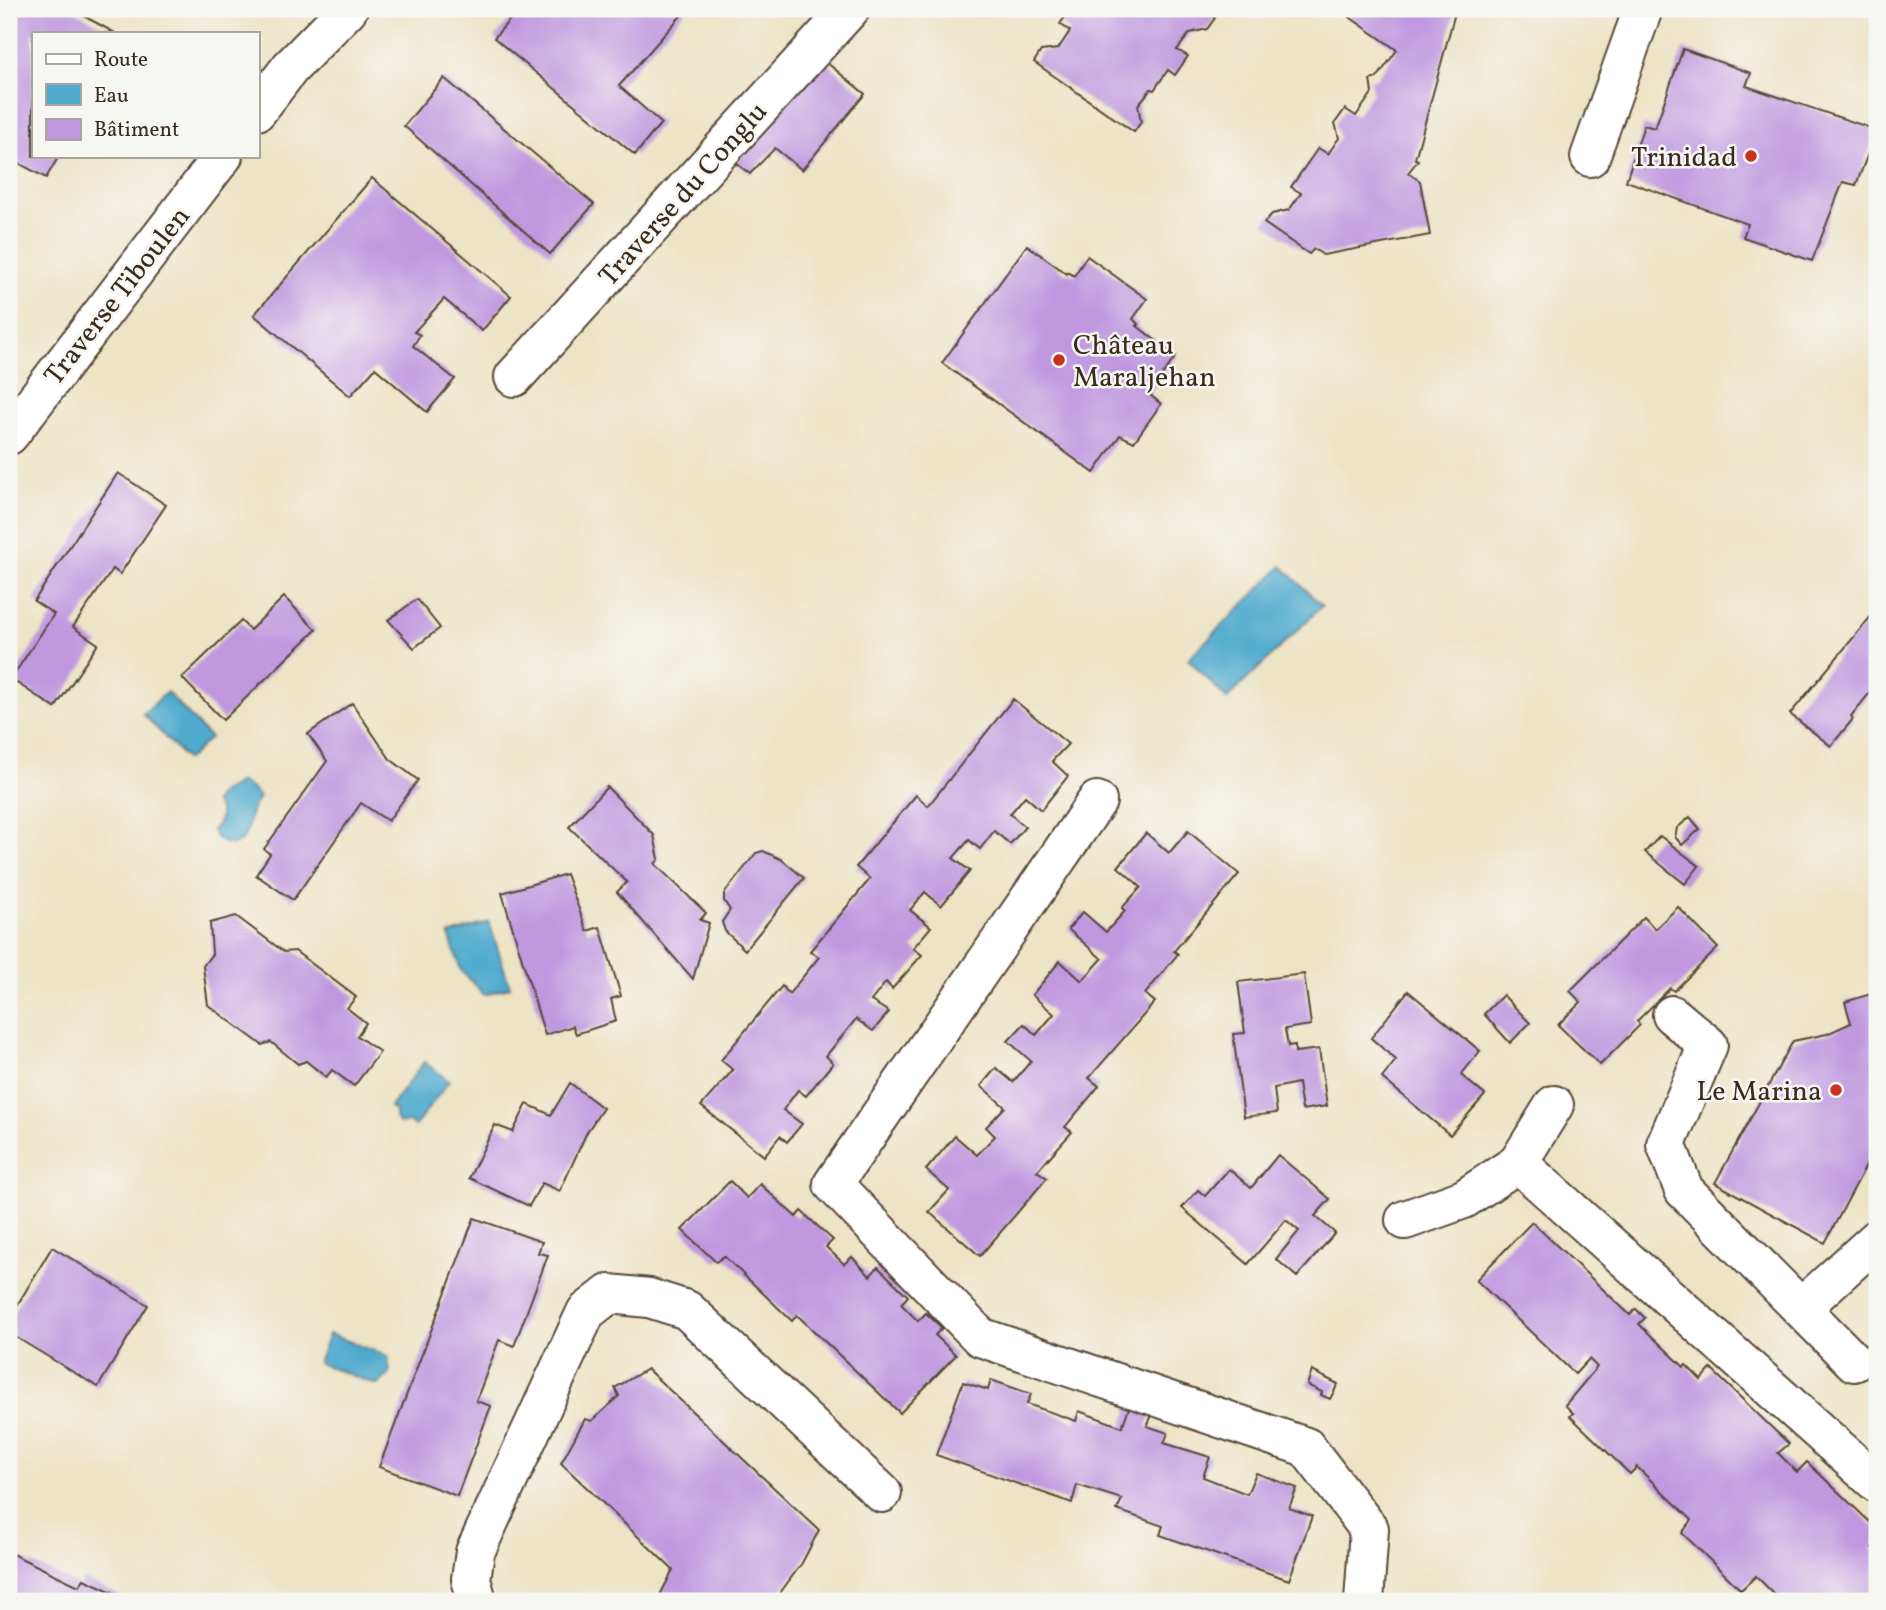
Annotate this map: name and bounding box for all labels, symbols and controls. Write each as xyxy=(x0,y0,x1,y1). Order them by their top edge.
legend xyxy=(32,32,259,158)
text: Route xyxy=(94,46,148,75)
text: Eau xyxy=(94,82,129,111)
street label: Traverse du Conglu xyxy=(590,94,777,295)
text: Bâtiment xyxy=(94,116,179,145)
place label: Trinidad xyxy=(1631,139,1737,178)
marker: Trinidad xyxy=(1743,148,1759,164)
street label: Traverse Tiboulen xyxy=(36,199,200,394)
place label: Château Maraljehan xyxy=(1073,327,1216,398)
marker: Château Maraljehan xyxy=(1051,352,1067,368)
place label: Le Marina xyxy=(1697,1073,1822,1112)
marker: Le Marina xyxy=(1828,1082,1844,1098)

